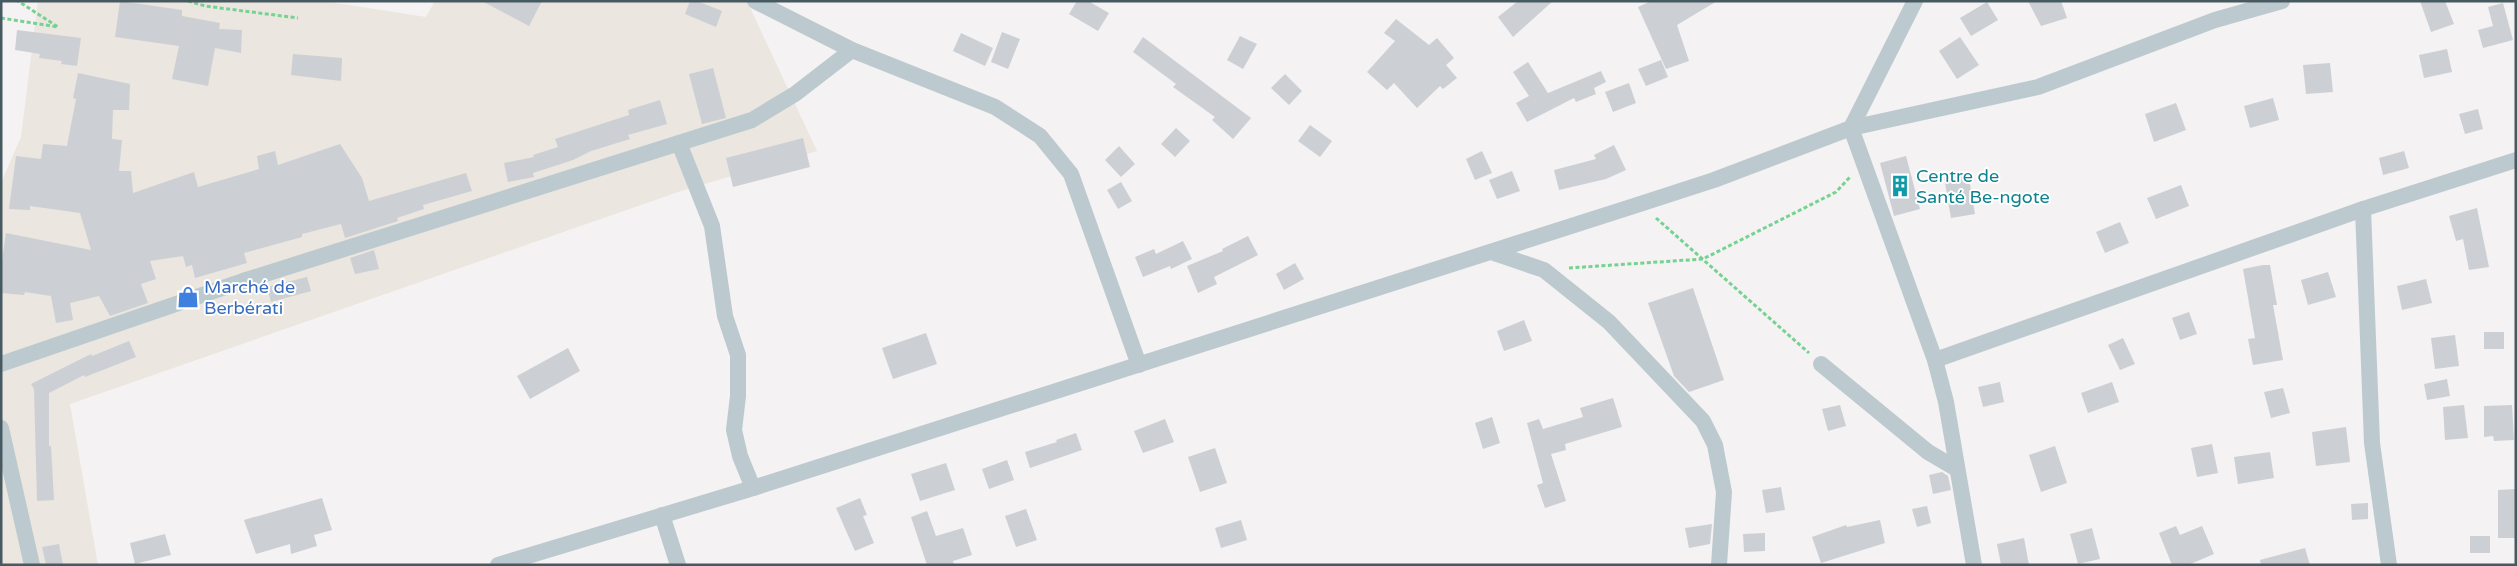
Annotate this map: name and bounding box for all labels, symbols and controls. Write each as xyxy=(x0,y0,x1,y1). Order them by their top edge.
place label: Centre de Santé Be-ngote xyxy=(1916,165,2050,208)
building icon: Centre de Santé Be-ngote xyxy=(1887,173,1913,199)
place label: Marché de Berbérati xyxy=(204,276,295,319)
shop icon: Marché de Berbérati xyxy=(175,284,201,310)

